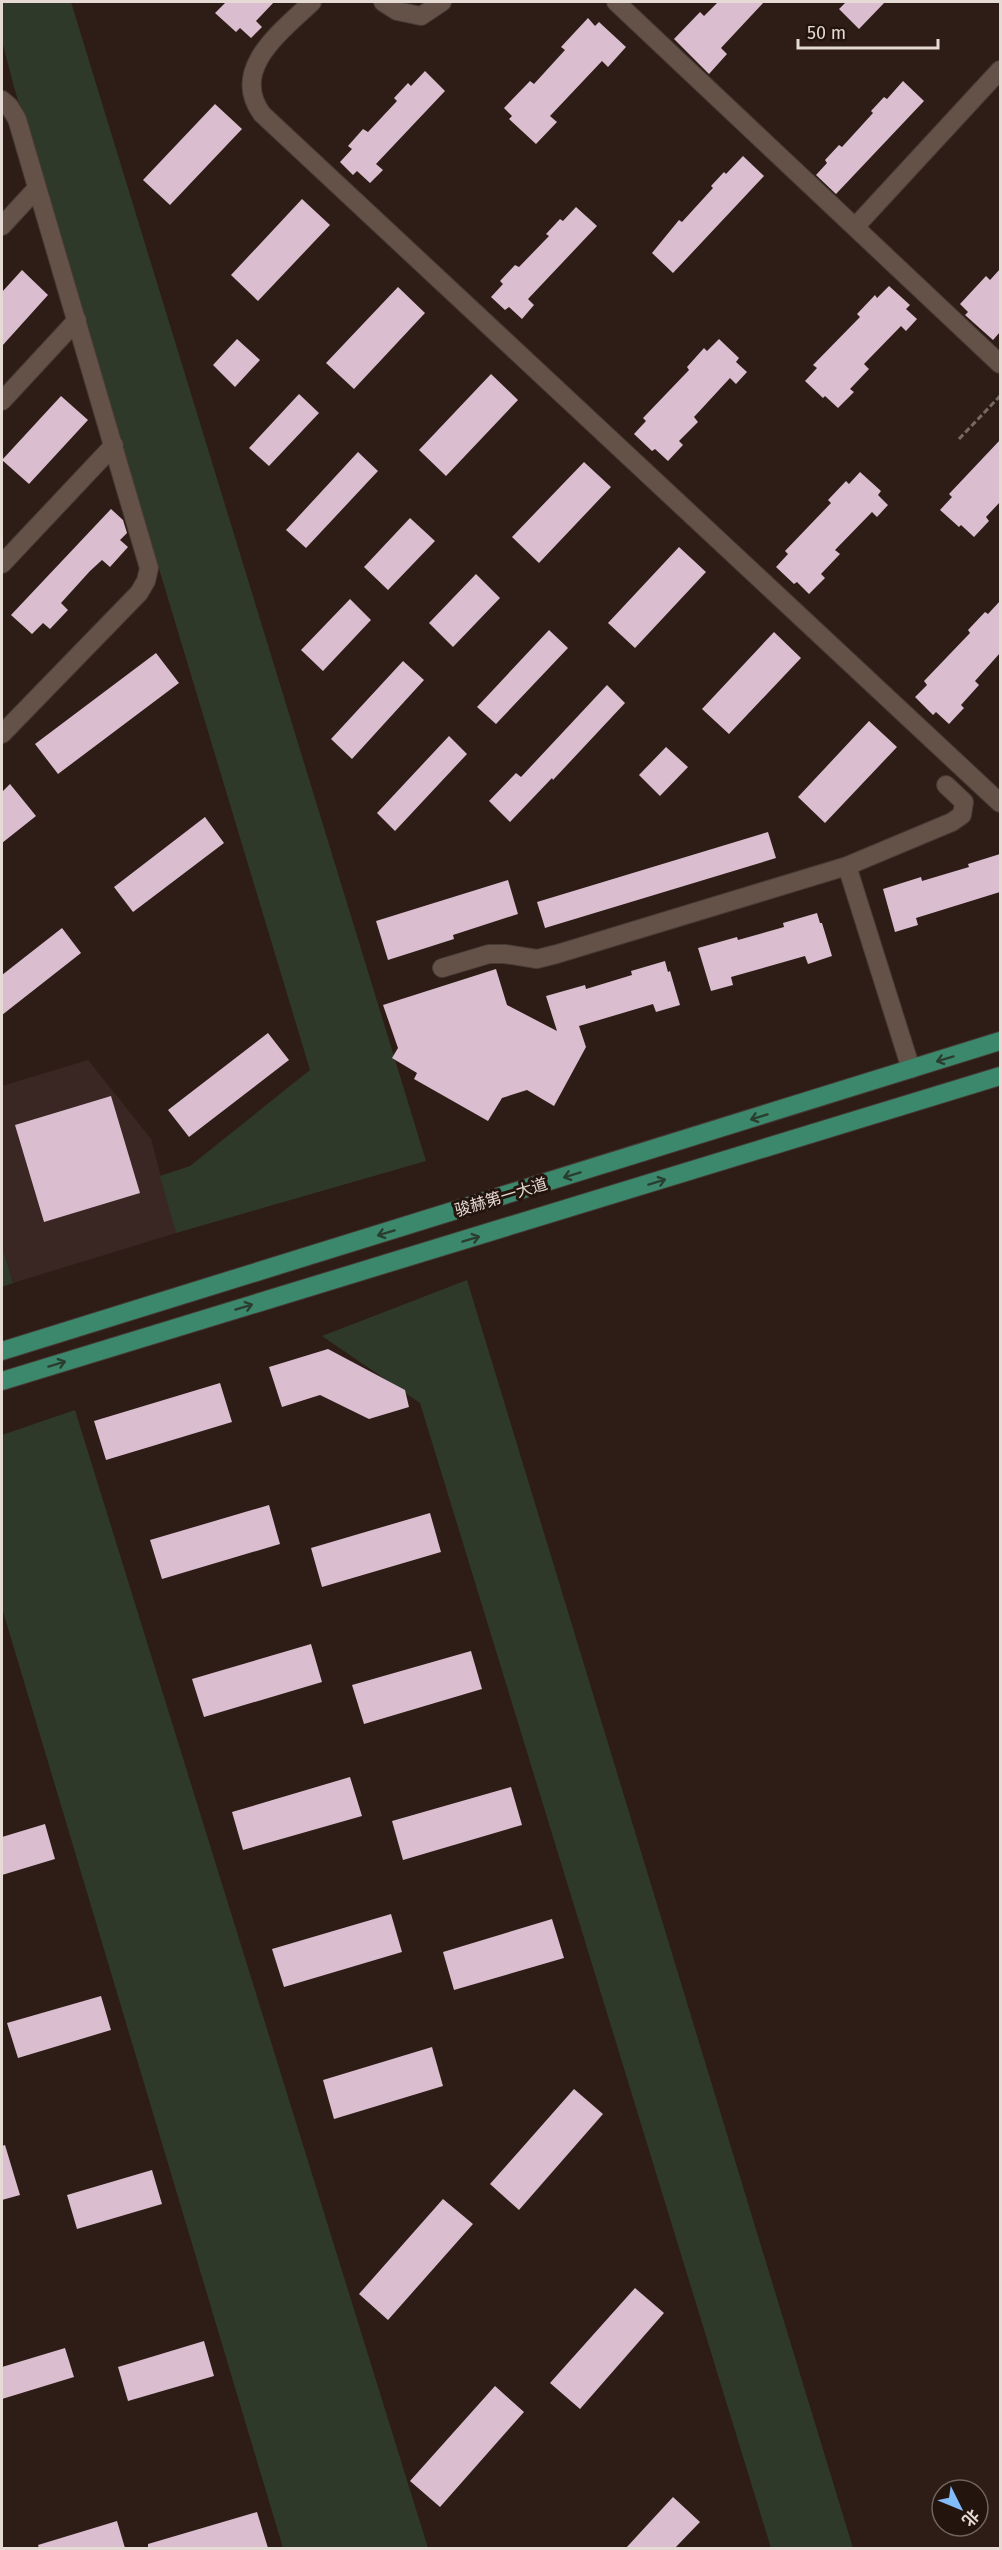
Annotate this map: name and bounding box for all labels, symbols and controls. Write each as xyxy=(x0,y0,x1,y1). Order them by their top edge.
scale bar xyxy=(798,12,938,50)
text: 50 m xyxy=(807,22,846,44)
one-way arrow xyxy=(936,1054,955,1065)
one-way arrow xyxy=(749,1112,768,1123)
one-way arrow xyxy=(563,1170,582,1181)
street label: 骏赫第一大道 xyxy=(452,1174,550,1220)
one-way arrow xyxy=(647,1176,666,1187)
one-way arrow xyxy=(377,1228,396,1239)
one-way arrow xyxy=(461,1233,480,1244)
one-way arrow xyxy=(234,1301,253,1312)
one-way arrow xyxy=(47,1358,66,1369)
north arrow xyxy=(930,2478,990,2538)
text: 北 xyxy=(958,2506,983,2530)

